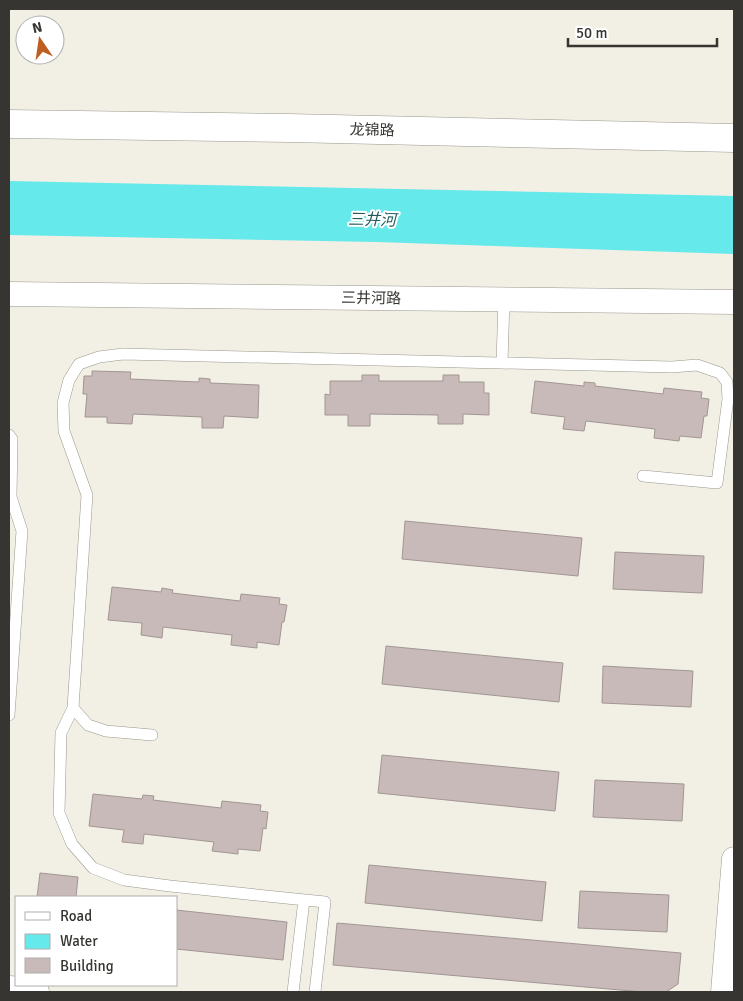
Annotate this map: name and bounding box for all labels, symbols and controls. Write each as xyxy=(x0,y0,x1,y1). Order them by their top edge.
north arrow xyxy=(15,15,65,65)
scale bar xyxy=(568,15,717,47)
text: N xyxy=(31,18,44,37)
text: 50 m xyxy=(576,24,607,42)
street label: 龙锦路 xyxy=(349,121,395,139)
water label: 三井河 xyxy=(348,210,399,230)
street label: 三井河路 xyxy=(341,288,401,308)
legend xyxy=(15,896,178,986)
text: Road xyxy=(60,907,92,925)
text: Water xyxy=(60,932,98,950)
text: Building xyxy=(60,957,114,975)

